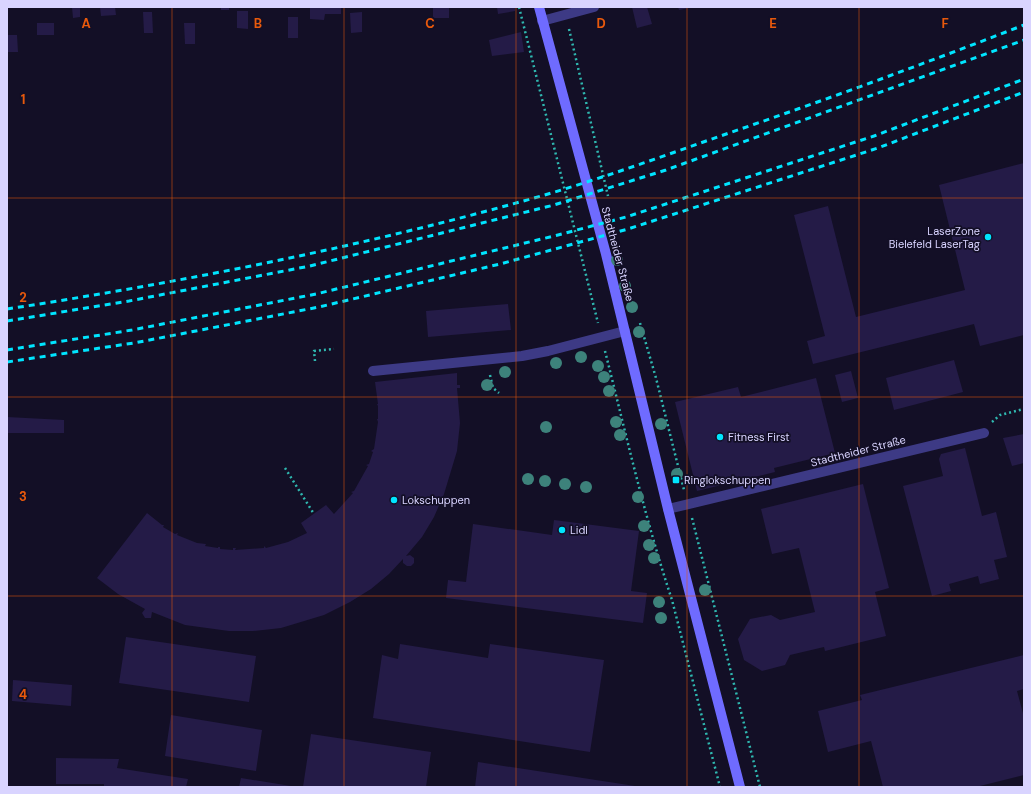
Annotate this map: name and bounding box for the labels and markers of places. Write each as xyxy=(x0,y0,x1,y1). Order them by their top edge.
place label: LaserZone Bielefeld LaserTag xyxy=(889,224,980,251)
marker: LaserZone Bielefeld LaserTag xyxy=(983,232,993,242)
place label: Fitness First xyxy=(728,430,790,444)
marker: Fitness First xyxy=(715,432,725,442)
place label: Ringlokschuppen xyxy=(684,473,771,487)
marker: Ringlokschuppen xyxy=(671,475,681,485)
place label: Lokschuppen xyxy=(402,493,470,507)
marker: Lokschuppen xyxy=(389,495,399,505)
place label: Lidl xyxy=(570,523,588,537)
marker: Lidl xyxy=(557,525,567,535)

